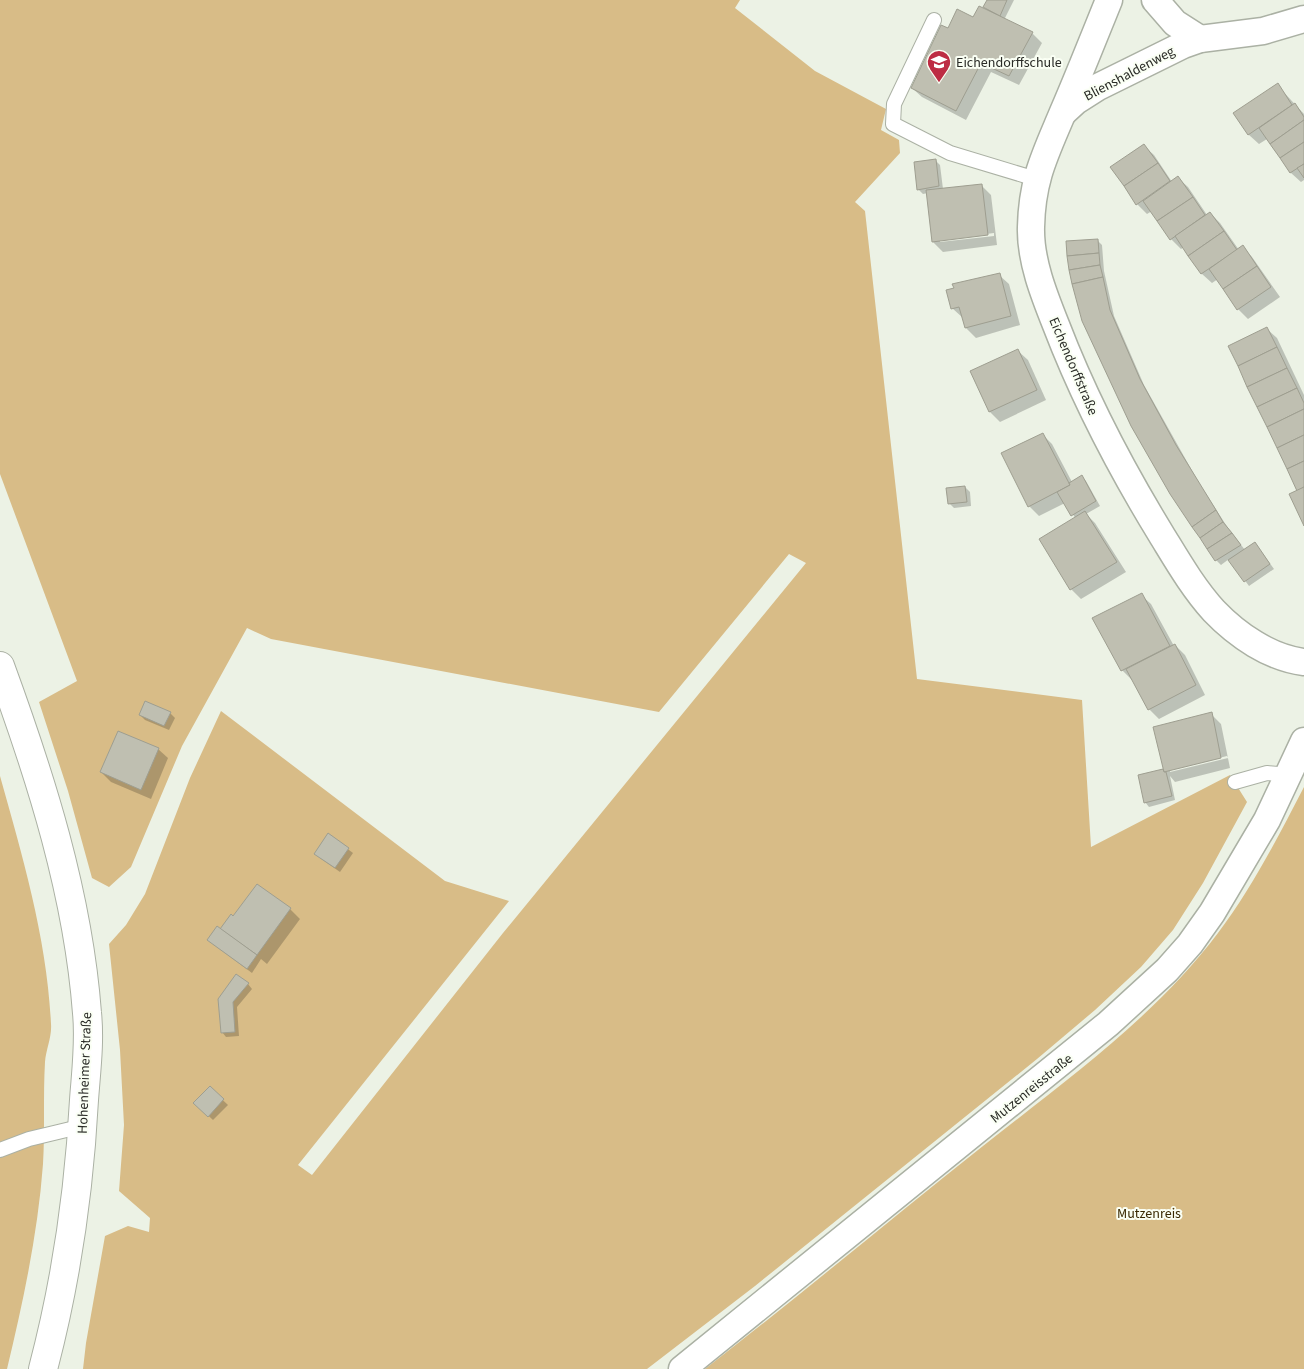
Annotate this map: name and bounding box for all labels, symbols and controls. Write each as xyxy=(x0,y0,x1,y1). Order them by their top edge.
street label: Blienshaldenweg xyxy=(1081,42,1178,106)
school or university icon: Eichendorffschule xyxy=(926,49,952,83)
place label: Eichendorffschule xyxy=(956,53,1062,73)
street label: Eichendorffstraße xyxy=(1043,314,1103,418)
street label: Hohenheimer Straße xyxy=(73,1012,97,1134)
street label: Mutzenreisstraße xyxy=(986,1049,1077,1128)
park label: Mutzenreis xyxy=(1117,1204,1181,1224)

